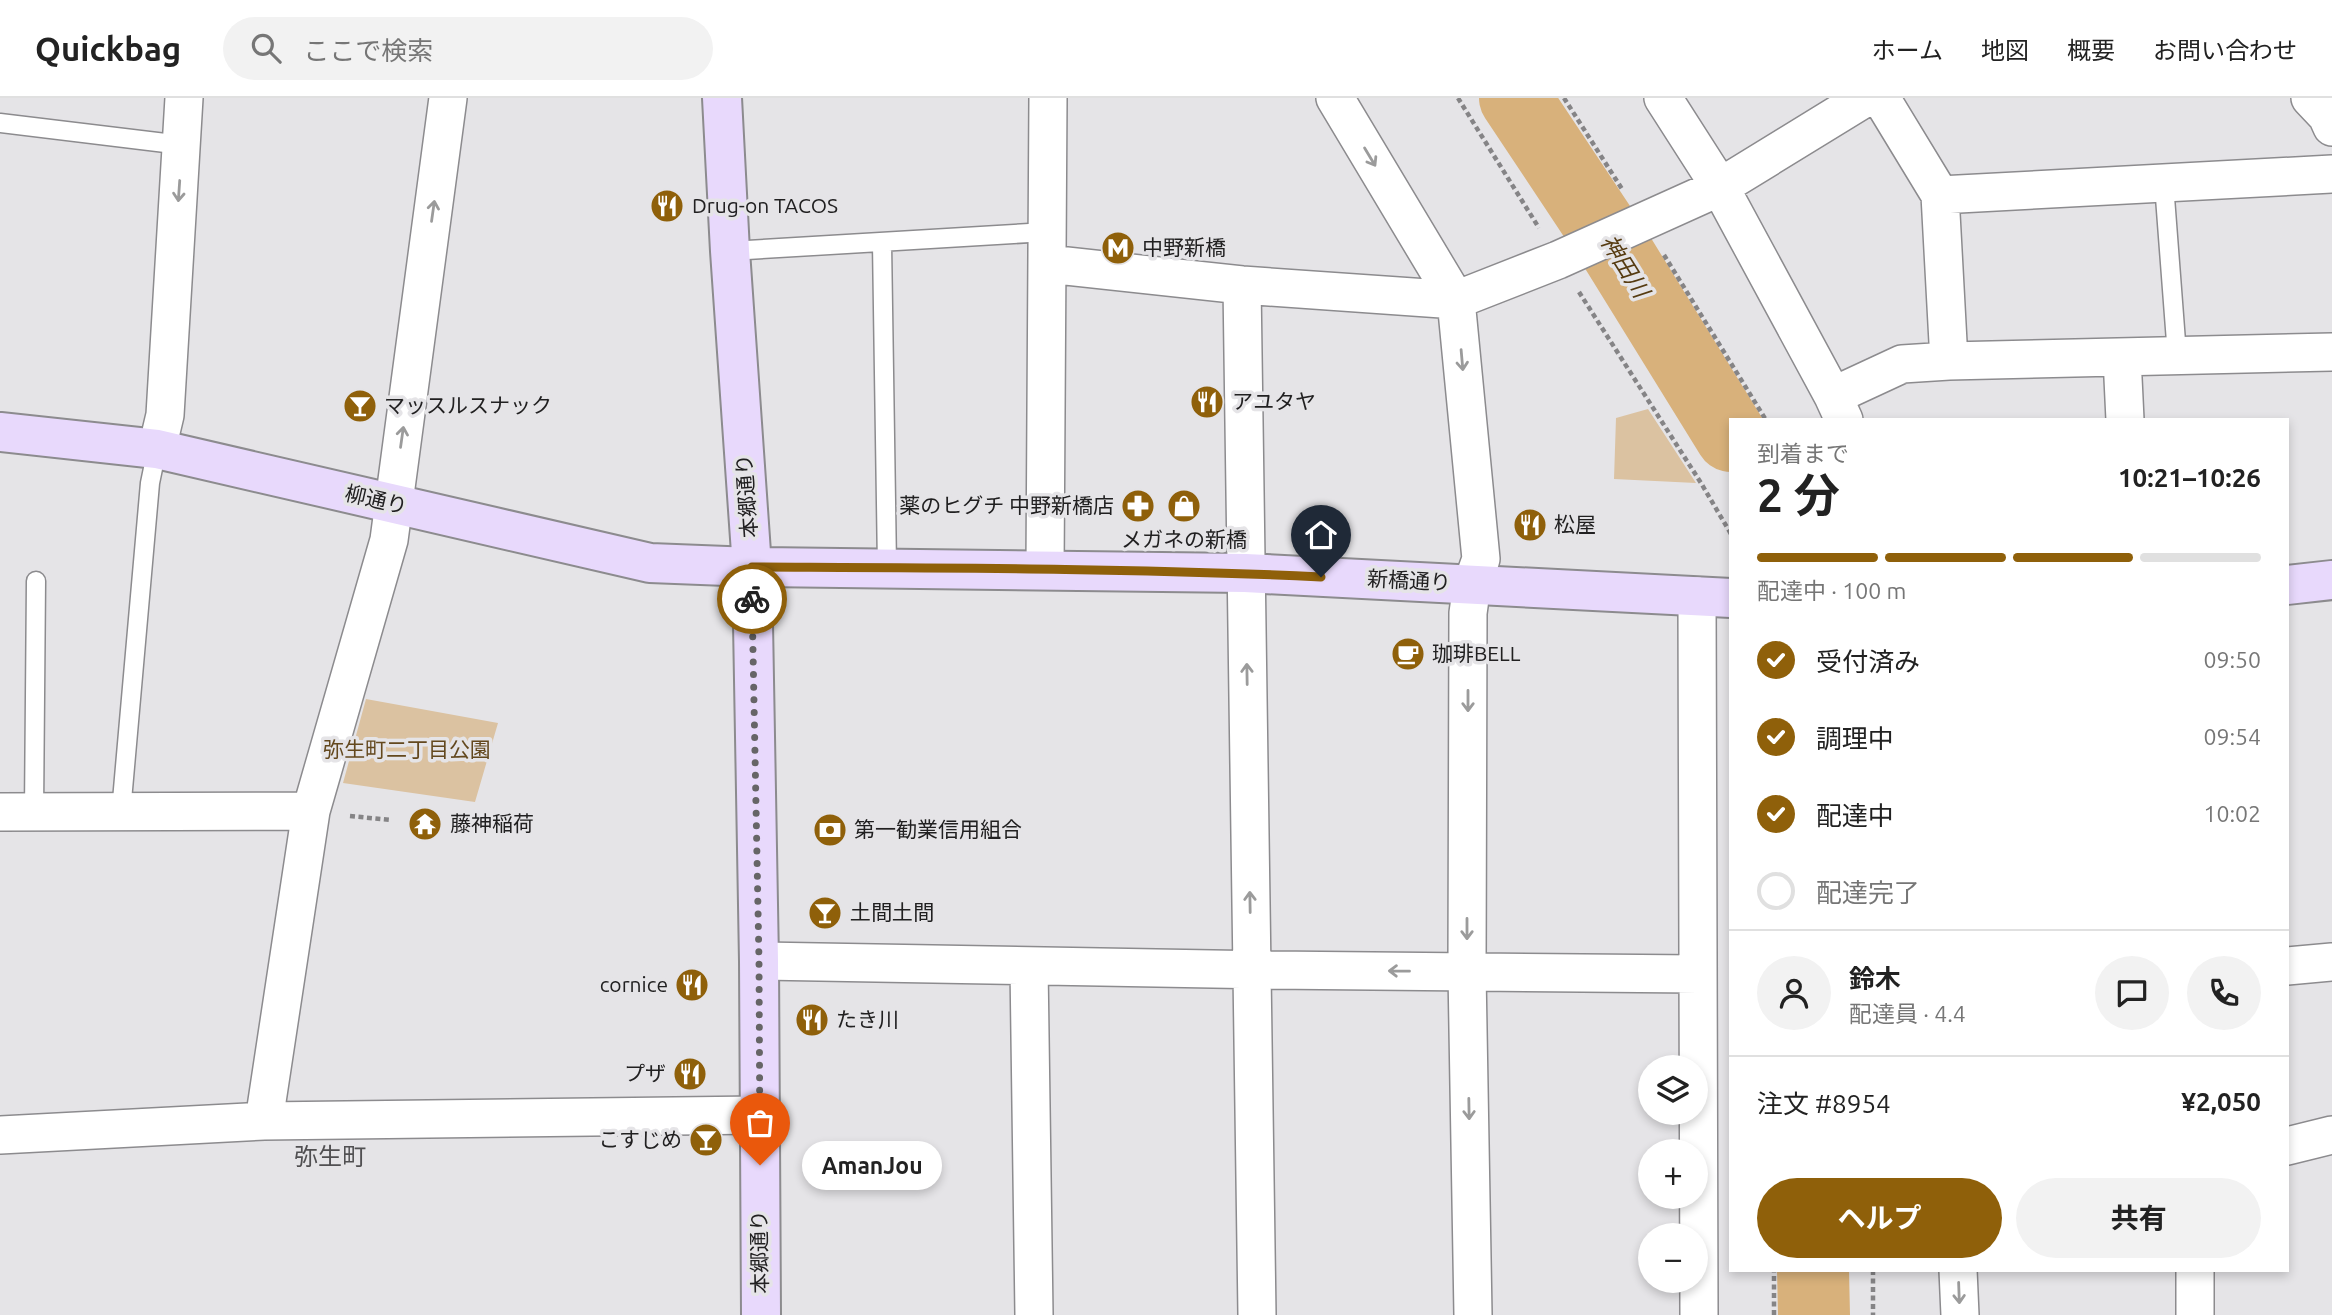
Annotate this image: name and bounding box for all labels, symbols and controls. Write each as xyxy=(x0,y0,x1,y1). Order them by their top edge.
search box xyxy=(223,17,713,80)
icon: search xyxy=(247,29,285,67)
text: Quickbag xyxy=(35,30,181,67)
text: ここで検索 xyxy=(303,36,433,65)
text: ホーム xyxy=(1872,37,1943,64)
text: 地図 xyxy=(1981,37,2029,64)
text: 概要 xyxy=(2067,37,2115,64)
text: お問い合わせ xyxy=(2153,37,2297,64)
one-way arrow xyxy=(1364,146,1378,166)
one-way arrow xyxy=(172,179,185,201)
restaurant icon: Drug-on TACOS xyxy=(648,187,686,225)
place label: Drug-on TACOS xyxy=(692,193,838,217)
one-way arrow xyxy=(426,200,439,223)
metro station icon: 中野新橋 xyxy=(1099,229,1137,267)
water label: 神田川 xyxy=(1597,230,1656,304)
place label: 中野新橋 xyxy=(1142,235,1226,259)
one-way arrow xyxy=(1456,348,1469,371)
restaurant icon: アユタヤ xyxy=(1188,383,1226,421)
bar icon: マッスルスナック xyxy=(341,387,379,425)
place label: アユタヤ xyxy=(1232,389,1316,413)
place label: マッスルスナック xyxy=(384,393,552,417)
one-way arrow xyxy=(395,426,408,449)
text: 到着まで xyxy=(1757,441,1849,466)
street label: 本郷通り xyxy=(731,453,761,539)
text: 10:21–10:26 xyxy=(2118,463,2261,492)
text: 2 分 xyxy=(1757,469,1840,521)
street label: 柳通り xyxy=(343,480,410,518)
pharmacy icon: 薬のヒグチ 中野新橋店 xyxy=(1119,487,1157,525)
shop icon: メガネの新橋 xyxy=(1165,487,1203,525)
place label: 薬のヒグチ 中野新橋店 xyxy=(899,493,1114,517)
pin xyxy=(1291,505,1351,577)
restaurant icon: 松屋 xyxy=(1511,506,1549,544)
place label: 松屋 xyxy=(1554,512,1596,536)
icon: home xyxy=(1302,516,1340,554)
place label: メガネの新橋 xyxy=(1121,527,1247,551)
courier xyxy=(717,564,787,634)
street label: 新橋通り xyxy=(1366,566,1452,594)
text: 配達中 · 100 m xyxy=(1757,578,1906,603)
icon: bike xyxy=(733,580,771,618)
cafe icon: 珈琲BELL xyxy=(1389,635,1427,673)
place label: 珈琲BELL xyxy=(1432,641,1521,665)
icon: check xyxy=(1757,641,1795,679)
text: 受付済み xyxy=(1816,647,1920,676)
text: 09:50 xyxy=(2203,647,2261,672)
one-way arrow xyxy=(1240,663,1254,686)
one-way arrow xyxy=(1461,690,1475,713)
icon: check xyxy=(1757,718,1795,756)
text: 調理中 xyxy=(1816,724,1894,753)
text: 09:54 xyxy=(2203,724,2261,749)
park label: 弥生町二丁目公園 xyxy=(323,737,491,761)
icon: check xyxy=(1757,795,1795,833)
text: 配達中 xyxy=(1816,801,1894,830)
text: 10:02 xyxy=(2203,801,2261,826)
temple icon: 藤神稲荷 xyxy=(406,805,444,843)
place label: 藤神稲荷 xyxy=(450,811,534,835)
bank icon: 第一勧業信用組合 xyxy=(811,811,849,849)
place label: 第一勧業信用組合 xyxy=(854,817,1022,841)
text: 配達完了 xyxy=(1816,878,1920,907)
one-way arrow xyxy=(1244,890,1257,913)
bar icon: 土間土間 xyxy=(806,894,844,932)
place label: 土間土間 xyxy=(850,900,934,924)
one-way arrow xyxy=(1460,917,1474,940)
button: person xyxy=(1757,956,1831,1030)
button: chat xyxy=(2095,956,2169,1030)
button: phone xyxy=(2187,956,2261,1030)
one-way arrow xyxy=(1387,964,1410,978)
text: 鈴木 xyxy=(1849,964,1901,993)
restaurant icon: cornice xyxy=(673,966,711,1004)
place label: cornice xyxy=(600,972,668,996)
restaurant icon: たき川 xyxy=(793,1001,831,1039)
text: 配達員 · 4.4 xyxy=(1849,1001,1966,1026)
place label: たき川 xyxy=(836,1007,899,1031)
restaurant icon: プザ xyxy=(671,1055,709,1093)
map controls xyxy=(1638,1055,1708,1293)
button: layers xyxy=(1638,1055,1708,1125)
place label: プザ xyxy=(624,1061,666,1085)
text: ¥2,050 xyxy=(2181,1087,2261,1116)
text: 注文 #8954 xyxy=(1757,1089,1891,1118)
pin xyxy=(730,1093,790,1165)
one-way arrow xyxy=(1462,1097,1476,1120)
icon: bag xyxy=(741,1104,779,1142)
bar icon: こすじめ xyxy=(687,1121,725,1159)
place label: こすじめ xyxy=(598,1127,682,1151)
button: + xyxy=(1638,1139,1708,1209)
callout: AmanJou xyxy=(802,1140,942,1190)
district label: 弥生町 xyxy=(294,1143,366,1170)
text: AmanJou xyxy=(821,1153,923,1178)
button: ヘルプ xyxy=(1757,1178,2002,1258)
button: 共有 xyxy=(2016,1178,2261,1258)
street label: 本郷通り xyxy=(746,1210,772,1294)
button: − xyxy=(1638,1223,1708,1293)
one-way arrow xyxy=(1952,1281,1966,1304)

